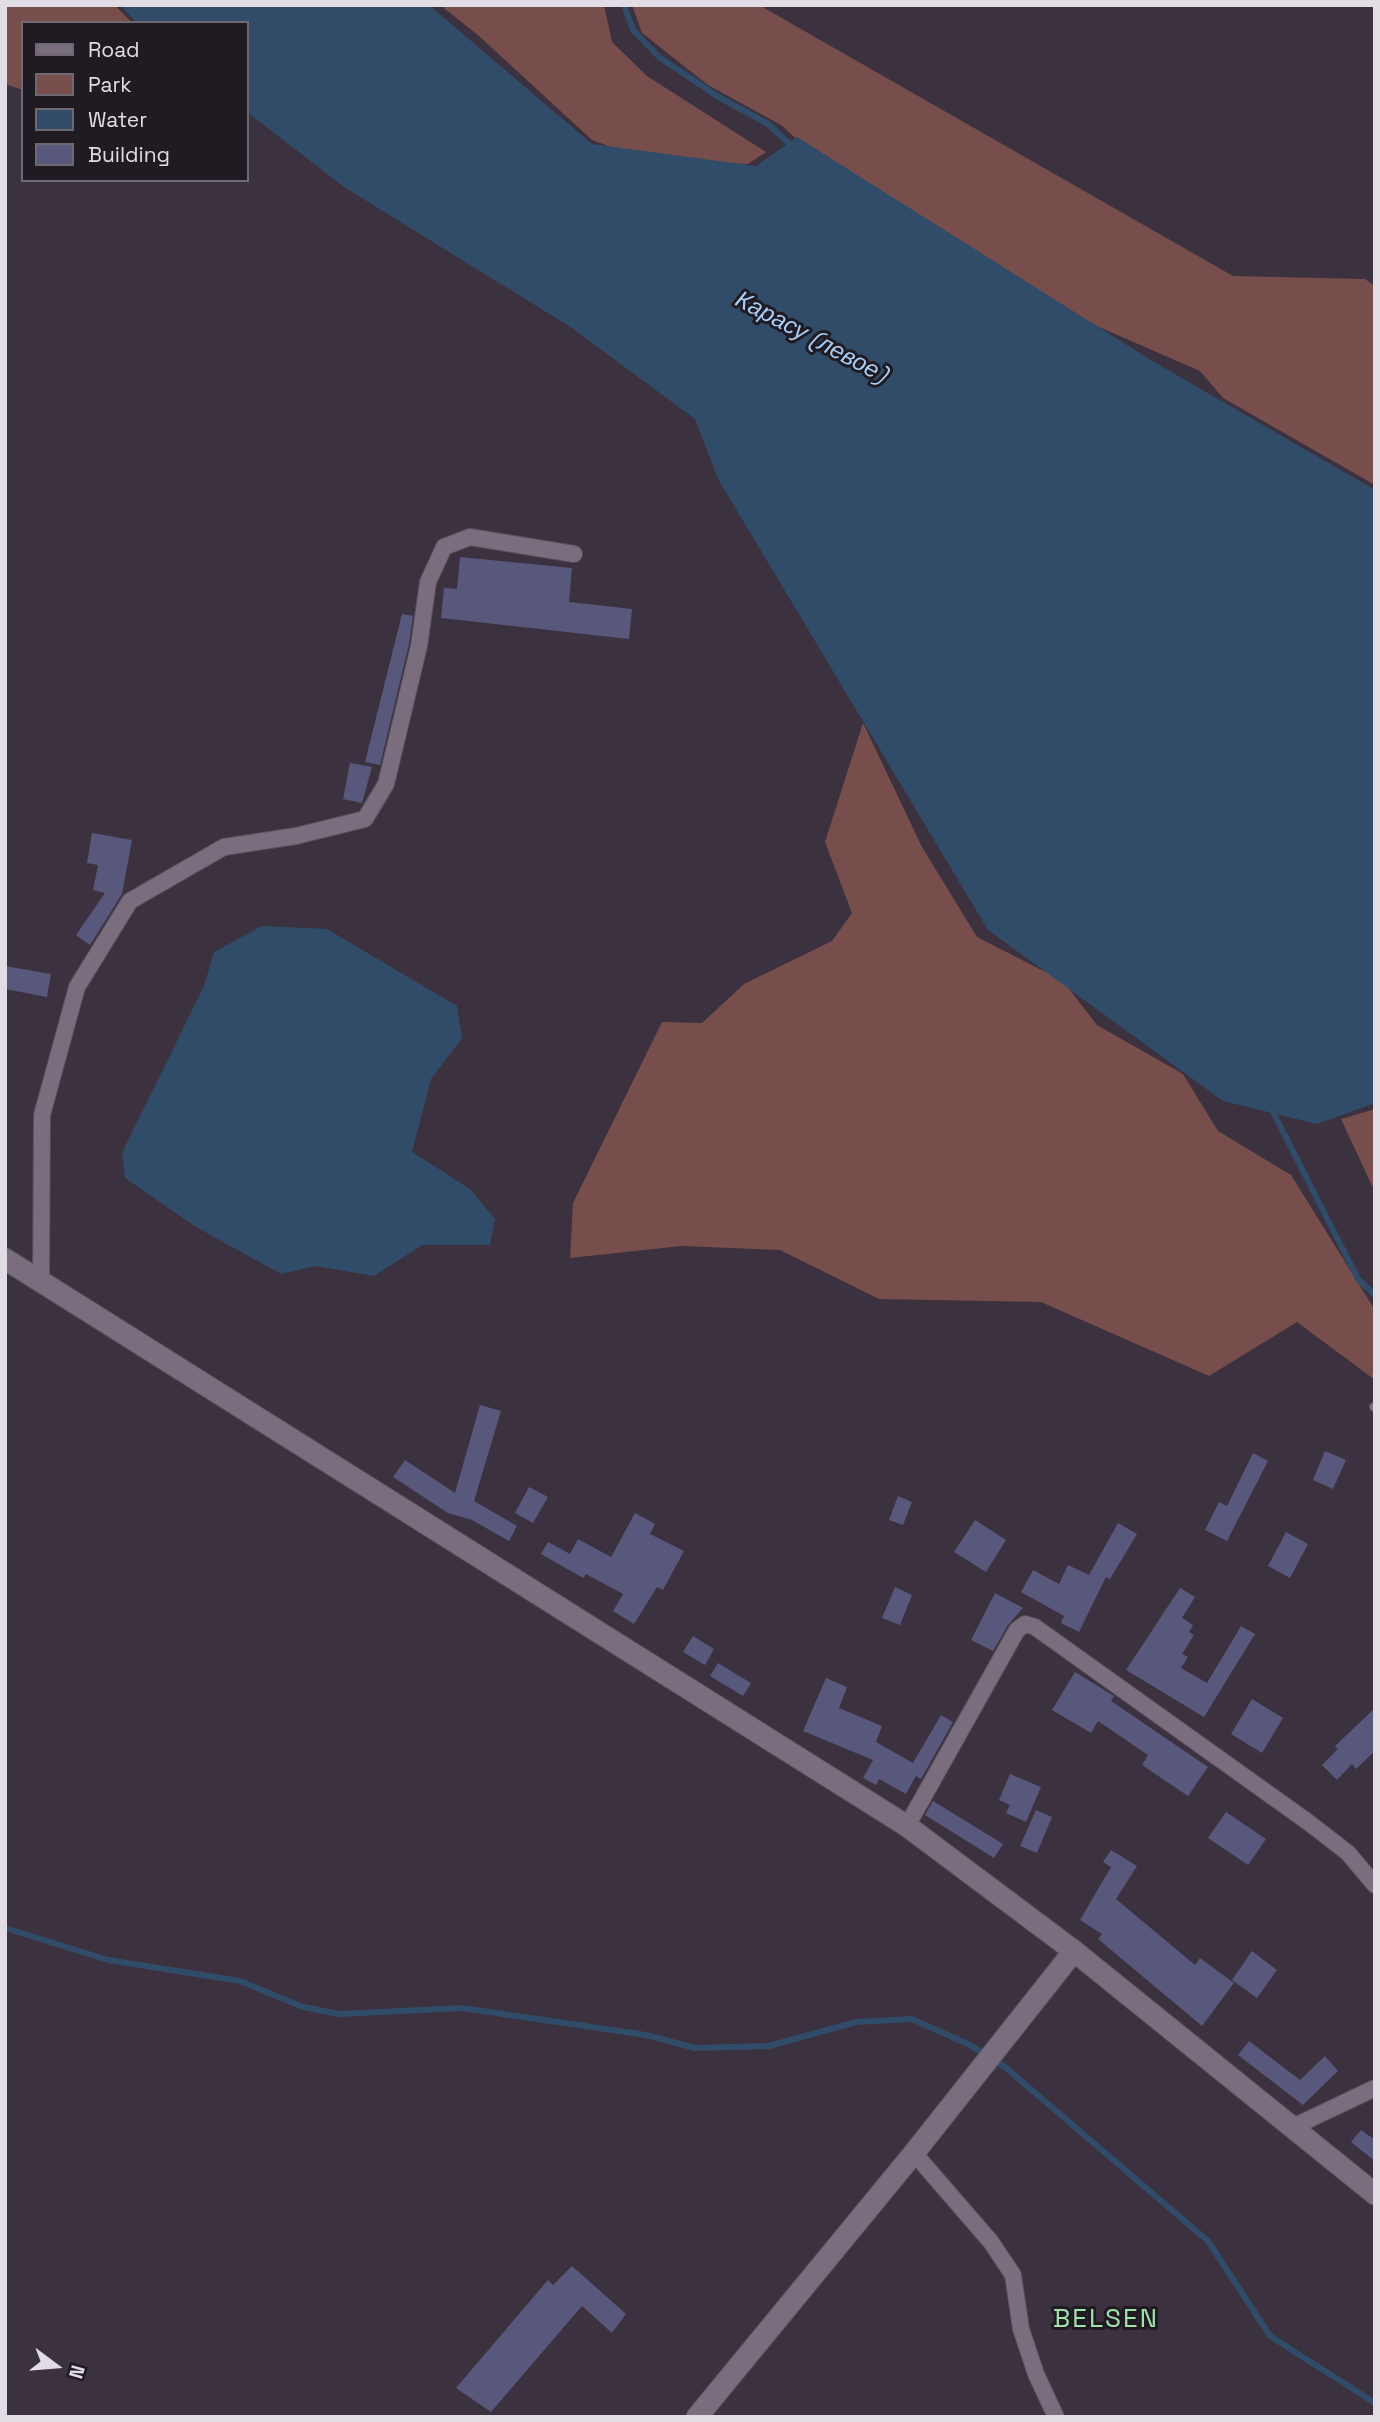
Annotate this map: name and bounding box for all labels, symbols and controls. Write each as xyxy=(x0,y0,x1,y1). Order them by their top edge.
legend xyxy=(21,21,248,182)
text: Road xyxy=(88,36,140,63)
text: Park xyxy=(88,71,132,98)
text: Water xyxy=(88,106,147,133)
text: Building xyxy=(88,141,170,168)
water label: Карасу (левое) xyxy=(730,286,892,390)
district label: BELSEN xyxy=(1054,2304,1158,2336)
north arrow xyxy=(21,2331,91,2401)
text: N xyxy=(63,2362,90,2381)

